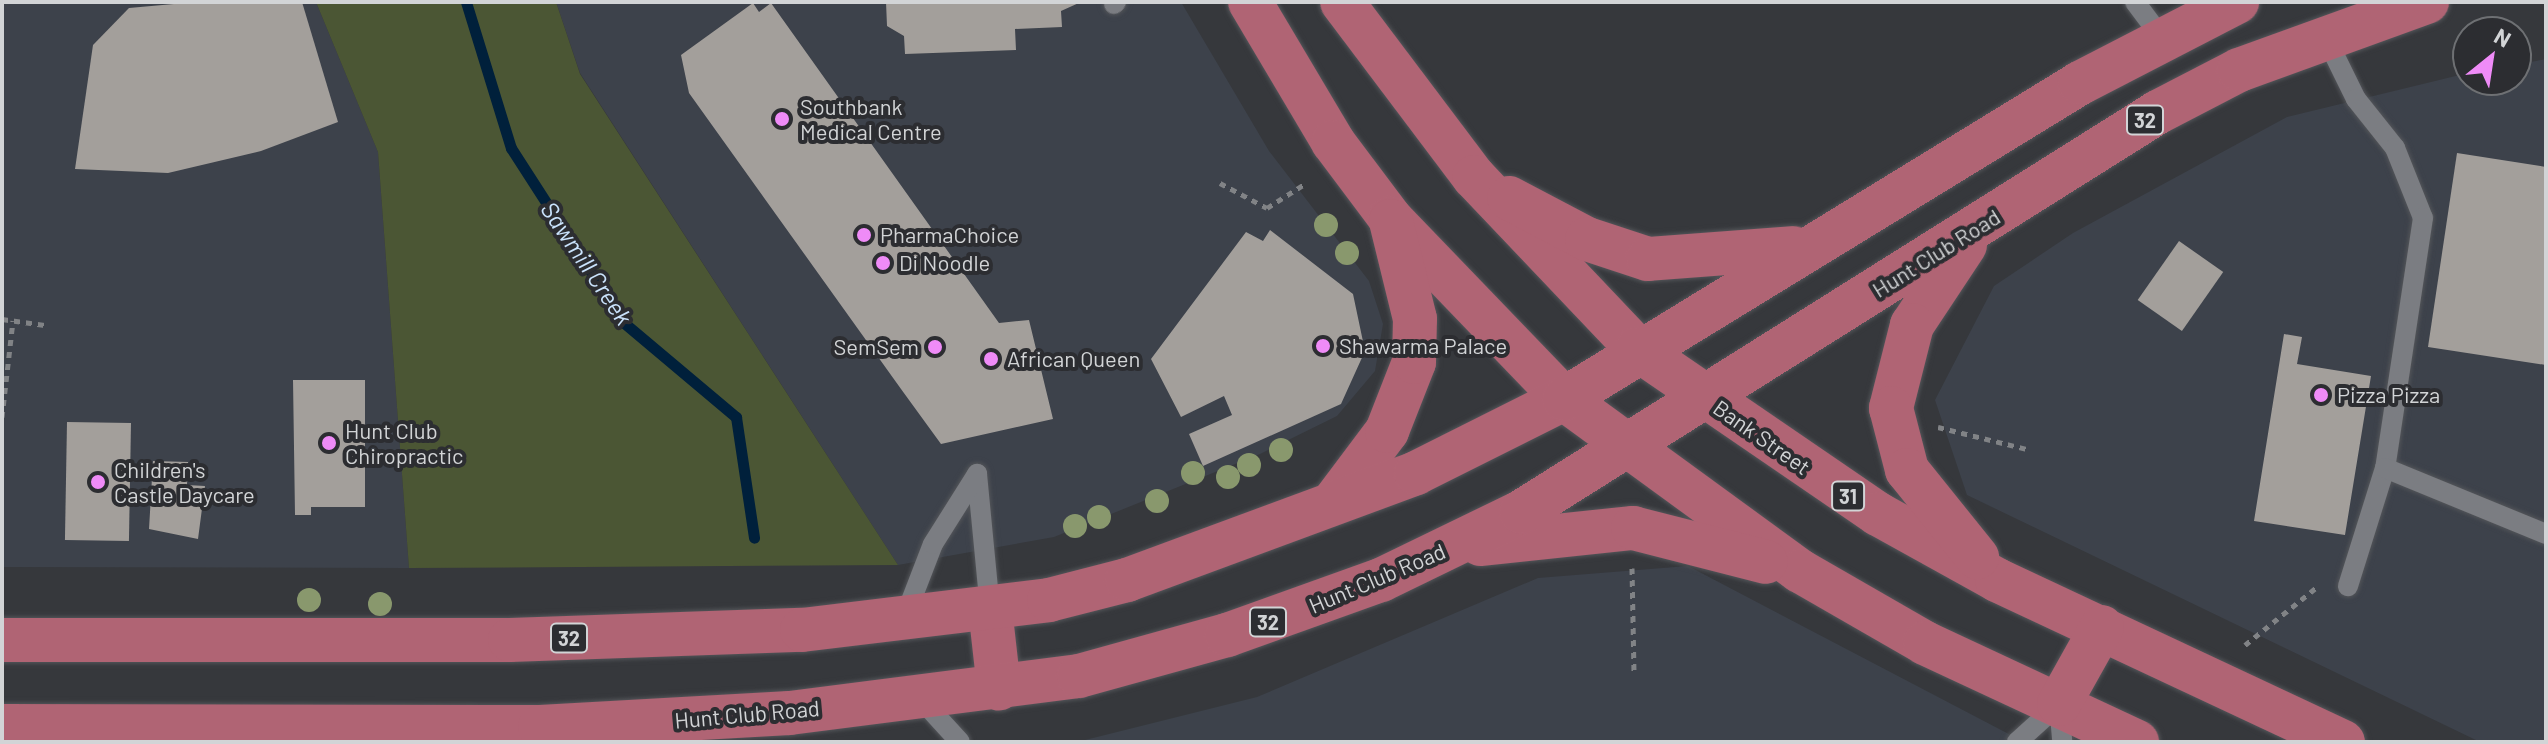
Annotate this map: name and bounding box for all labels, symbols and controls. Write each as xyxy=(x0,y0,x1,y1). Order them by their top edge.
north arrow xyxy=(2452,16,2532,96)
text: N xyxy=(2490,22,2516,52)
place label: Southbank Medical Centre xyxy=(800,93,942,144)
road number: 32 xyxy=(2125,104,2165,136)
marker: Southbank Medical Centre xyxy=(771,108,793,130)
water label: Sawmill Creek xyxy=(535,196,639,330)
street label: Hunt Club Road xyxy=(1867,203,2005,303)
place label: PharmaChoice xyxy=(880,222,1019,248)
marker: PharmaChoice xyxy=(855,226,873,244)
place label: Di Noodle xyxy=(899,250,990,276)
marker: Di Noodle xyxy=(874,254,892,272)
place label: Shawarma Palace xyxy=(1339,333,1507,359)
place label: SemSem xyxy=(833,334,919,360)
marker: Shawarma Palace xyxy=(1314,337,1332,355)
marker: SemSem xyxy=(926,338,944,356)
place label: African Queen xyxy=(1007,346,1140,372)
marker: African Queen xyxy=(982,350,1000,368)
place label: Pizza Pizza xyxy=(2337,382,2440,408)
marker: Pizza Pizza xyxy=(2312,386,2330,404)
street label: Bank Street xyxy=(1708,394,1816,480)
place label: Hunt Club Chiropractic xyxy=(345,417,464,468)
marker: Hunt Club Chiropractic xyxy=(320,434,338,452)
place label: Children's Castle Daycare xyxy=(114,456,255,508)
marker: Children's Castle Daycare xyxy=(89,473,107,491)
road number: 31 xyxy=(1830,480,1866,512)
street label: Hunt Club Road xyxy=(1305,537,1449,619)
road number: 32 xyxy=(1248,606,1288,638)
road number: 32 xyxy=(549,622,589,654)
street label: Hunt Club Road xyxy=(673,695,821,733)

